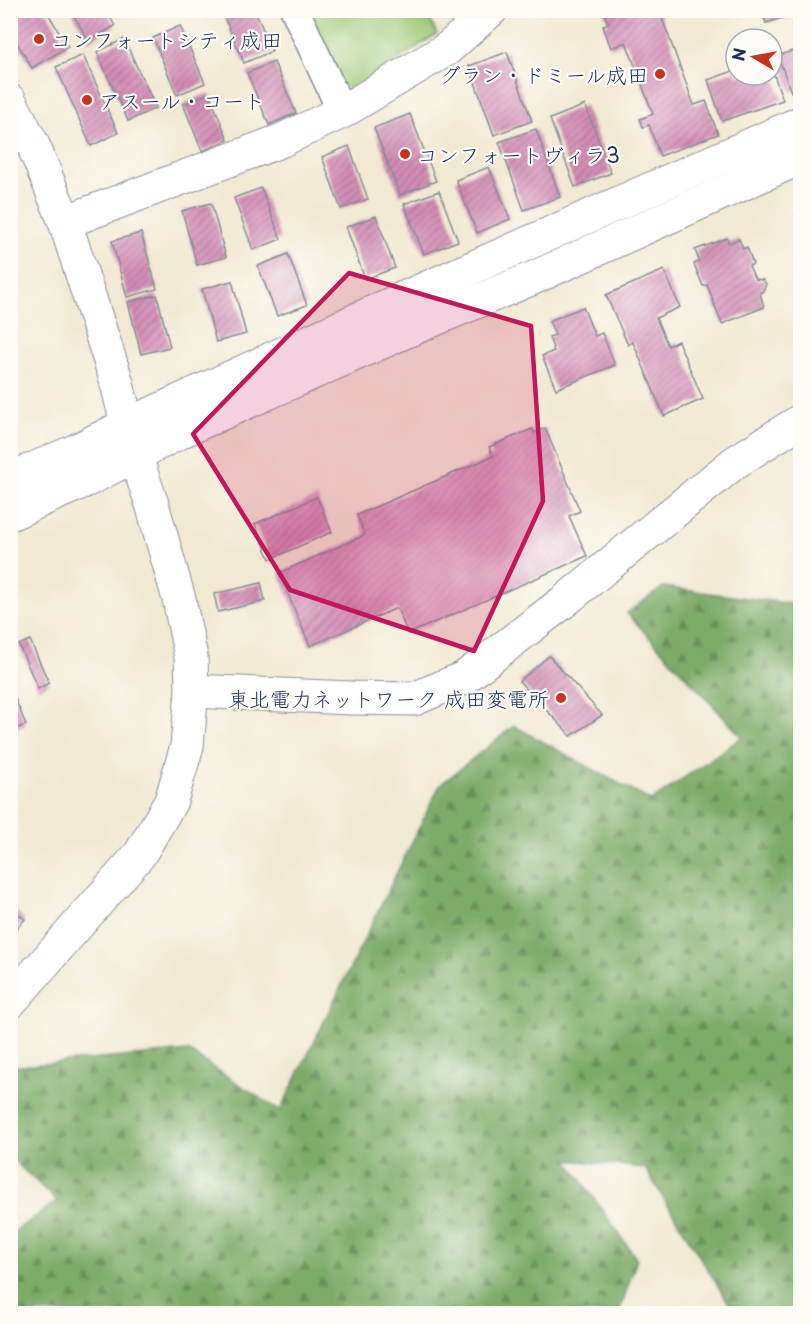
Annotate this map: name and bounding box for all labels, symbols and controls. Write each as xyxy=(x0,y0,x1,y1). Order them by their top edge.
place label: コンフォートシティ成田 xyxy=(51,23,282,55)
north arrow xyxy=(724,27,784,87)
marker: コンフォートシティ成田 xyxy=(32,32,46,46)
text: N xyxy=(725,46,751,63)
place label: グラン・ドミール成田 xyxy=(440,58,648,90)
marker: グラン・ドミール成田 xyxy=(653,67,667,81)
place label: アスール・コート xyxy=(99,84,265,116)
marker: アスール・コート xyxy=(80,93,94,107)
place label: コンフォートヴィラ3 xyxy=(417,138,620,170)
marker: コンフォートヴィラ3 xyxy=(398,147,412,161)
place label: 東北電力ネットワーク 成田変電所 xyxy=(228,682,549,714)
marker: 東北電力ネットワーク 成田変電所 xyxy=(554,691,568,705)

